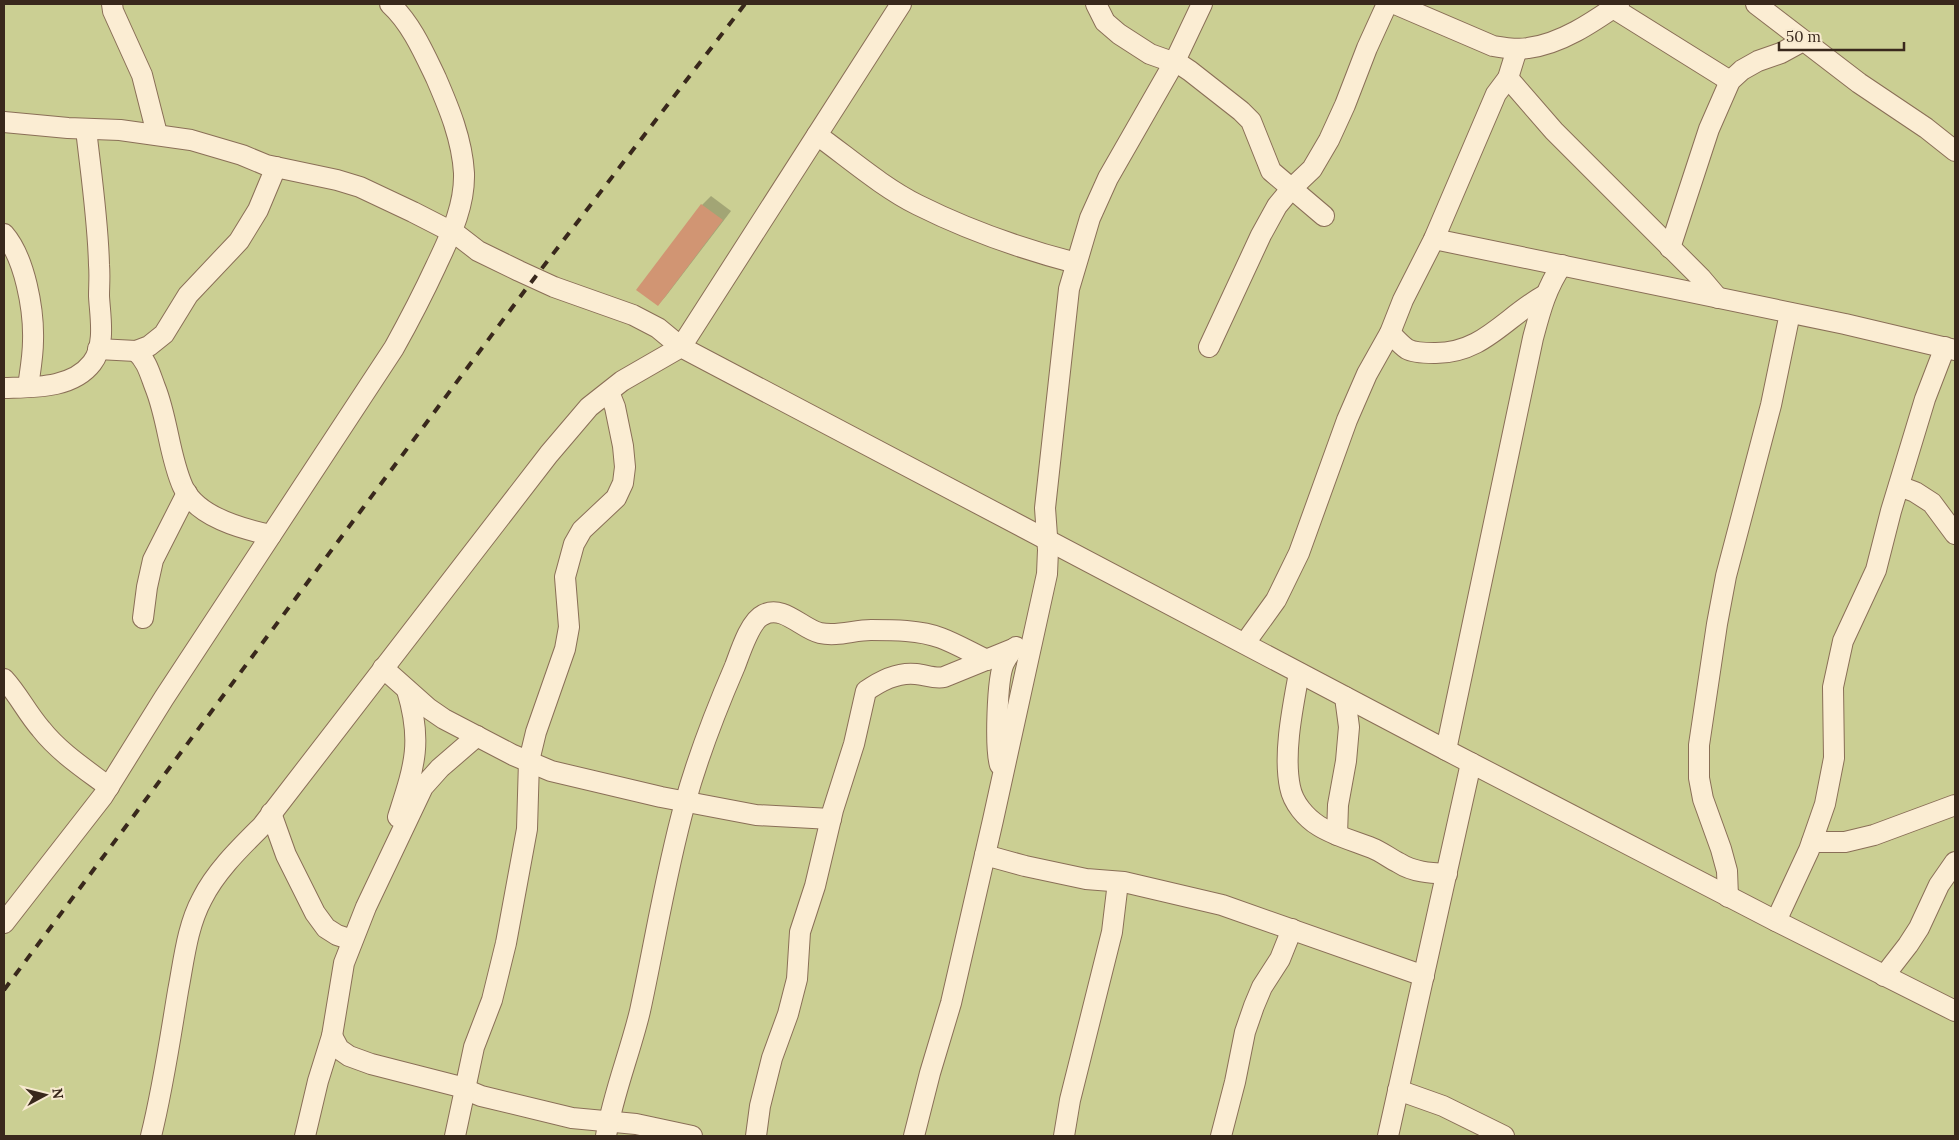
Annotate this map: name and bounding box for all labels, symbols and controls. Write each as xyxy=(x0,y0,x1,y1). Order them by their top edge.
scale bar xyxy=(1779,20,1904,52)
text: 50 m xyxy=(1786,27,1821,46)
north arrow xyxy=(20,1070,70,1120)
text: N xyxy=(48,1087,68,1100)

